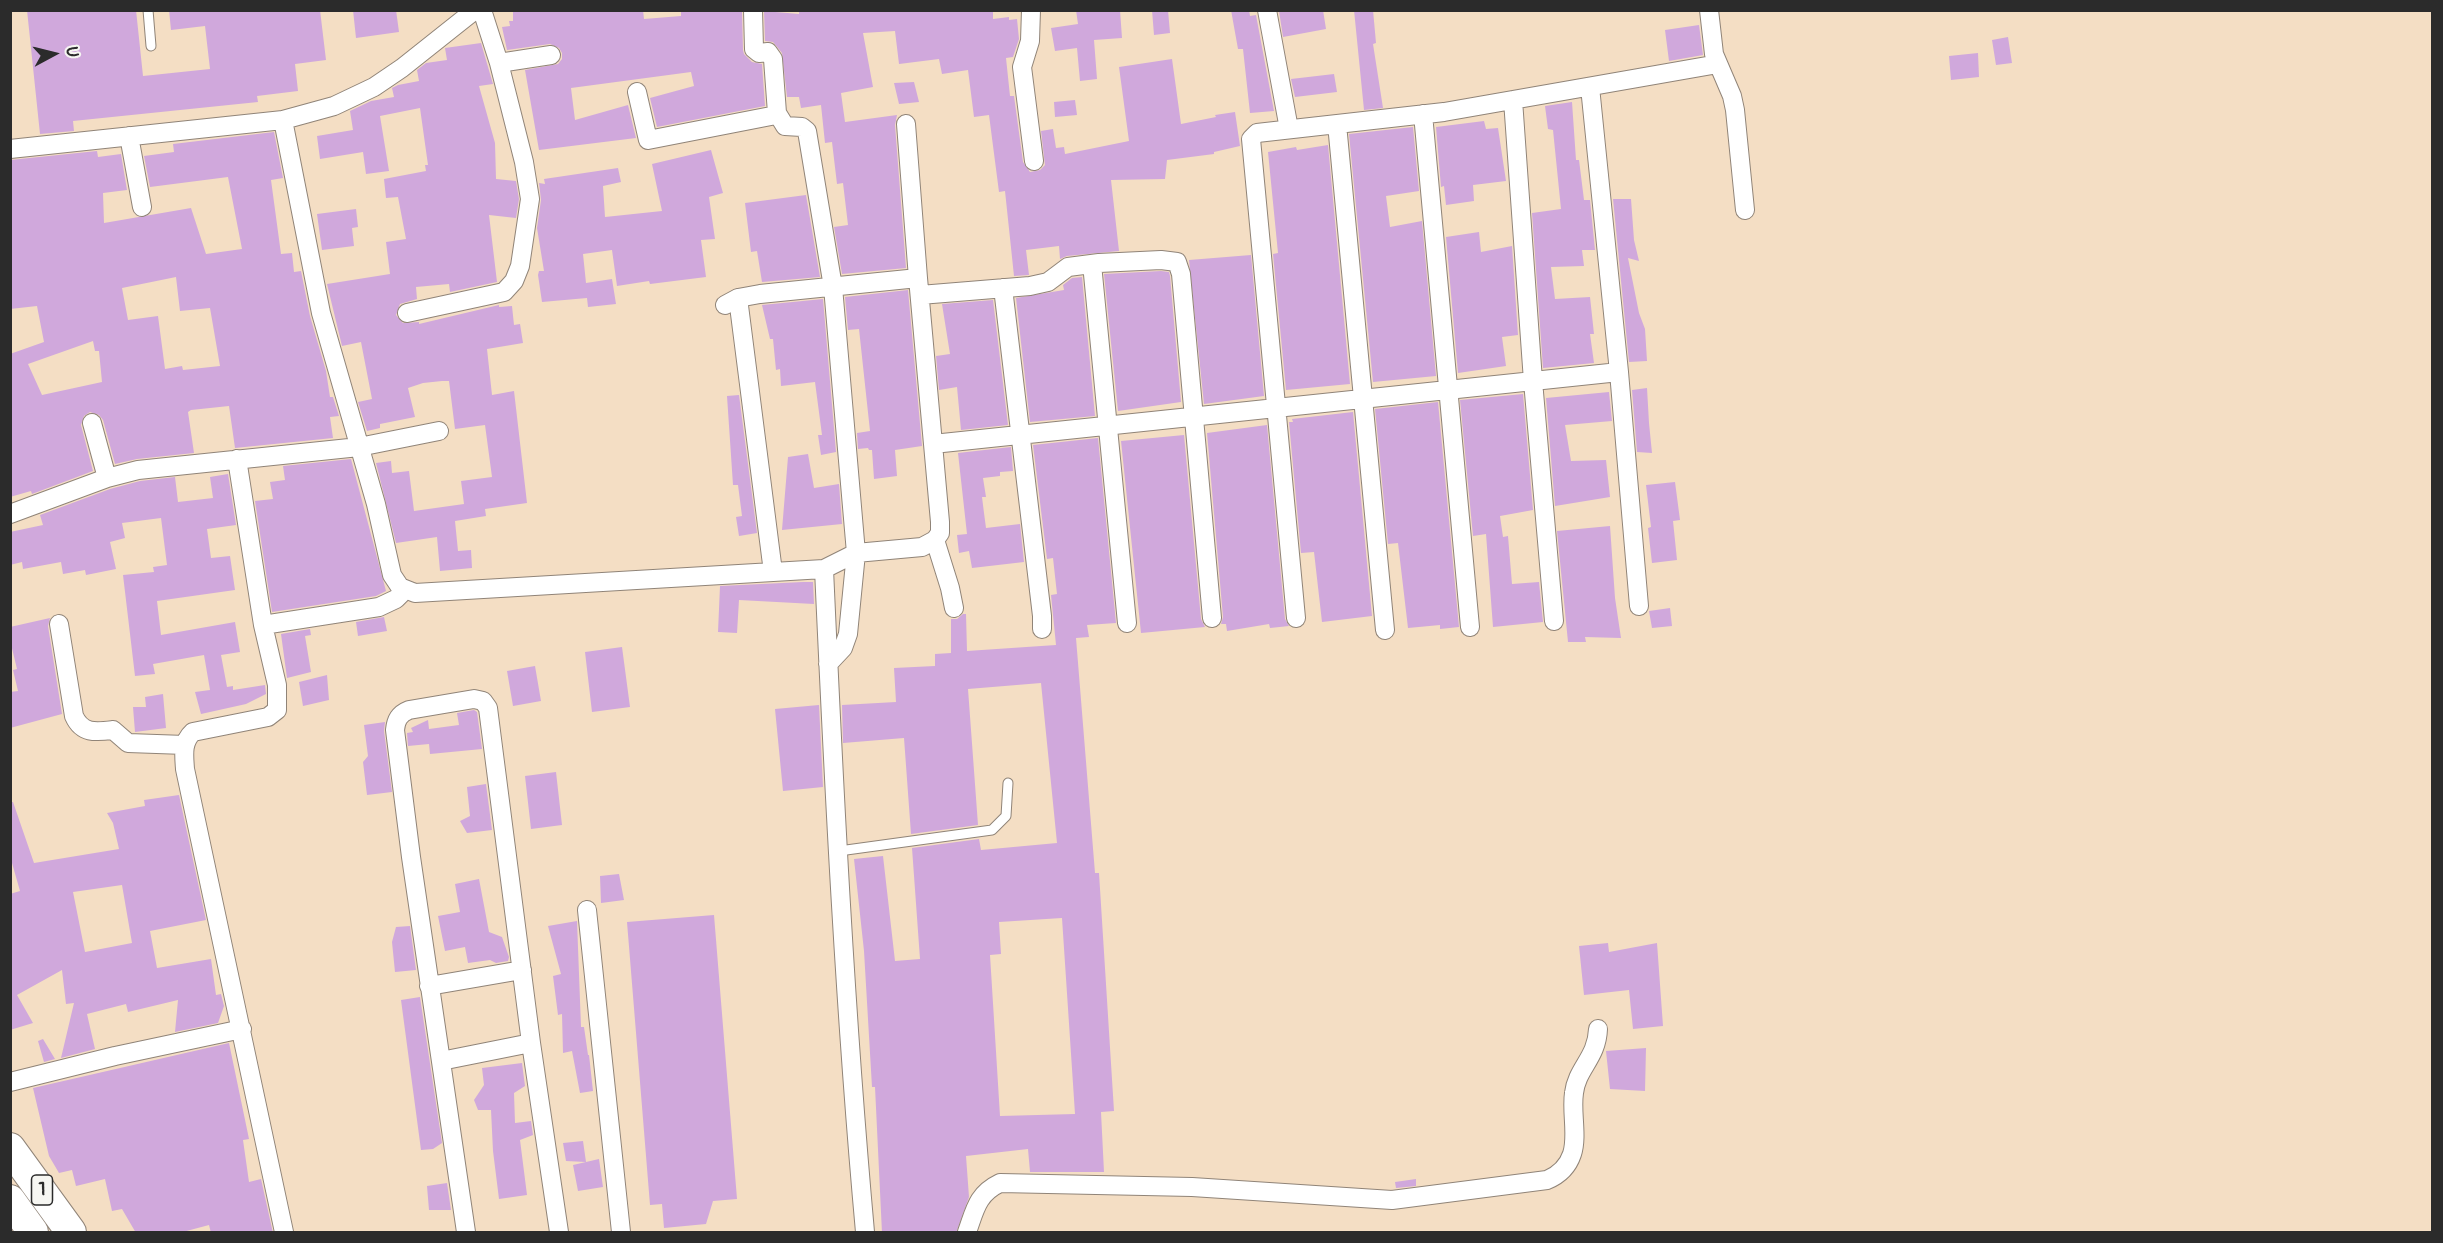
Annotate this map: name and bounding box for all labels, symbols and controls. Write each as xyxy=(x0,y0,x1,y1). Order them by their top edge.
north arrow xyxy=(24,24,84,84)
text: U xyxy=(61,45,82,58)
road number: 1 xyxy=(32,1175,52,1205)

